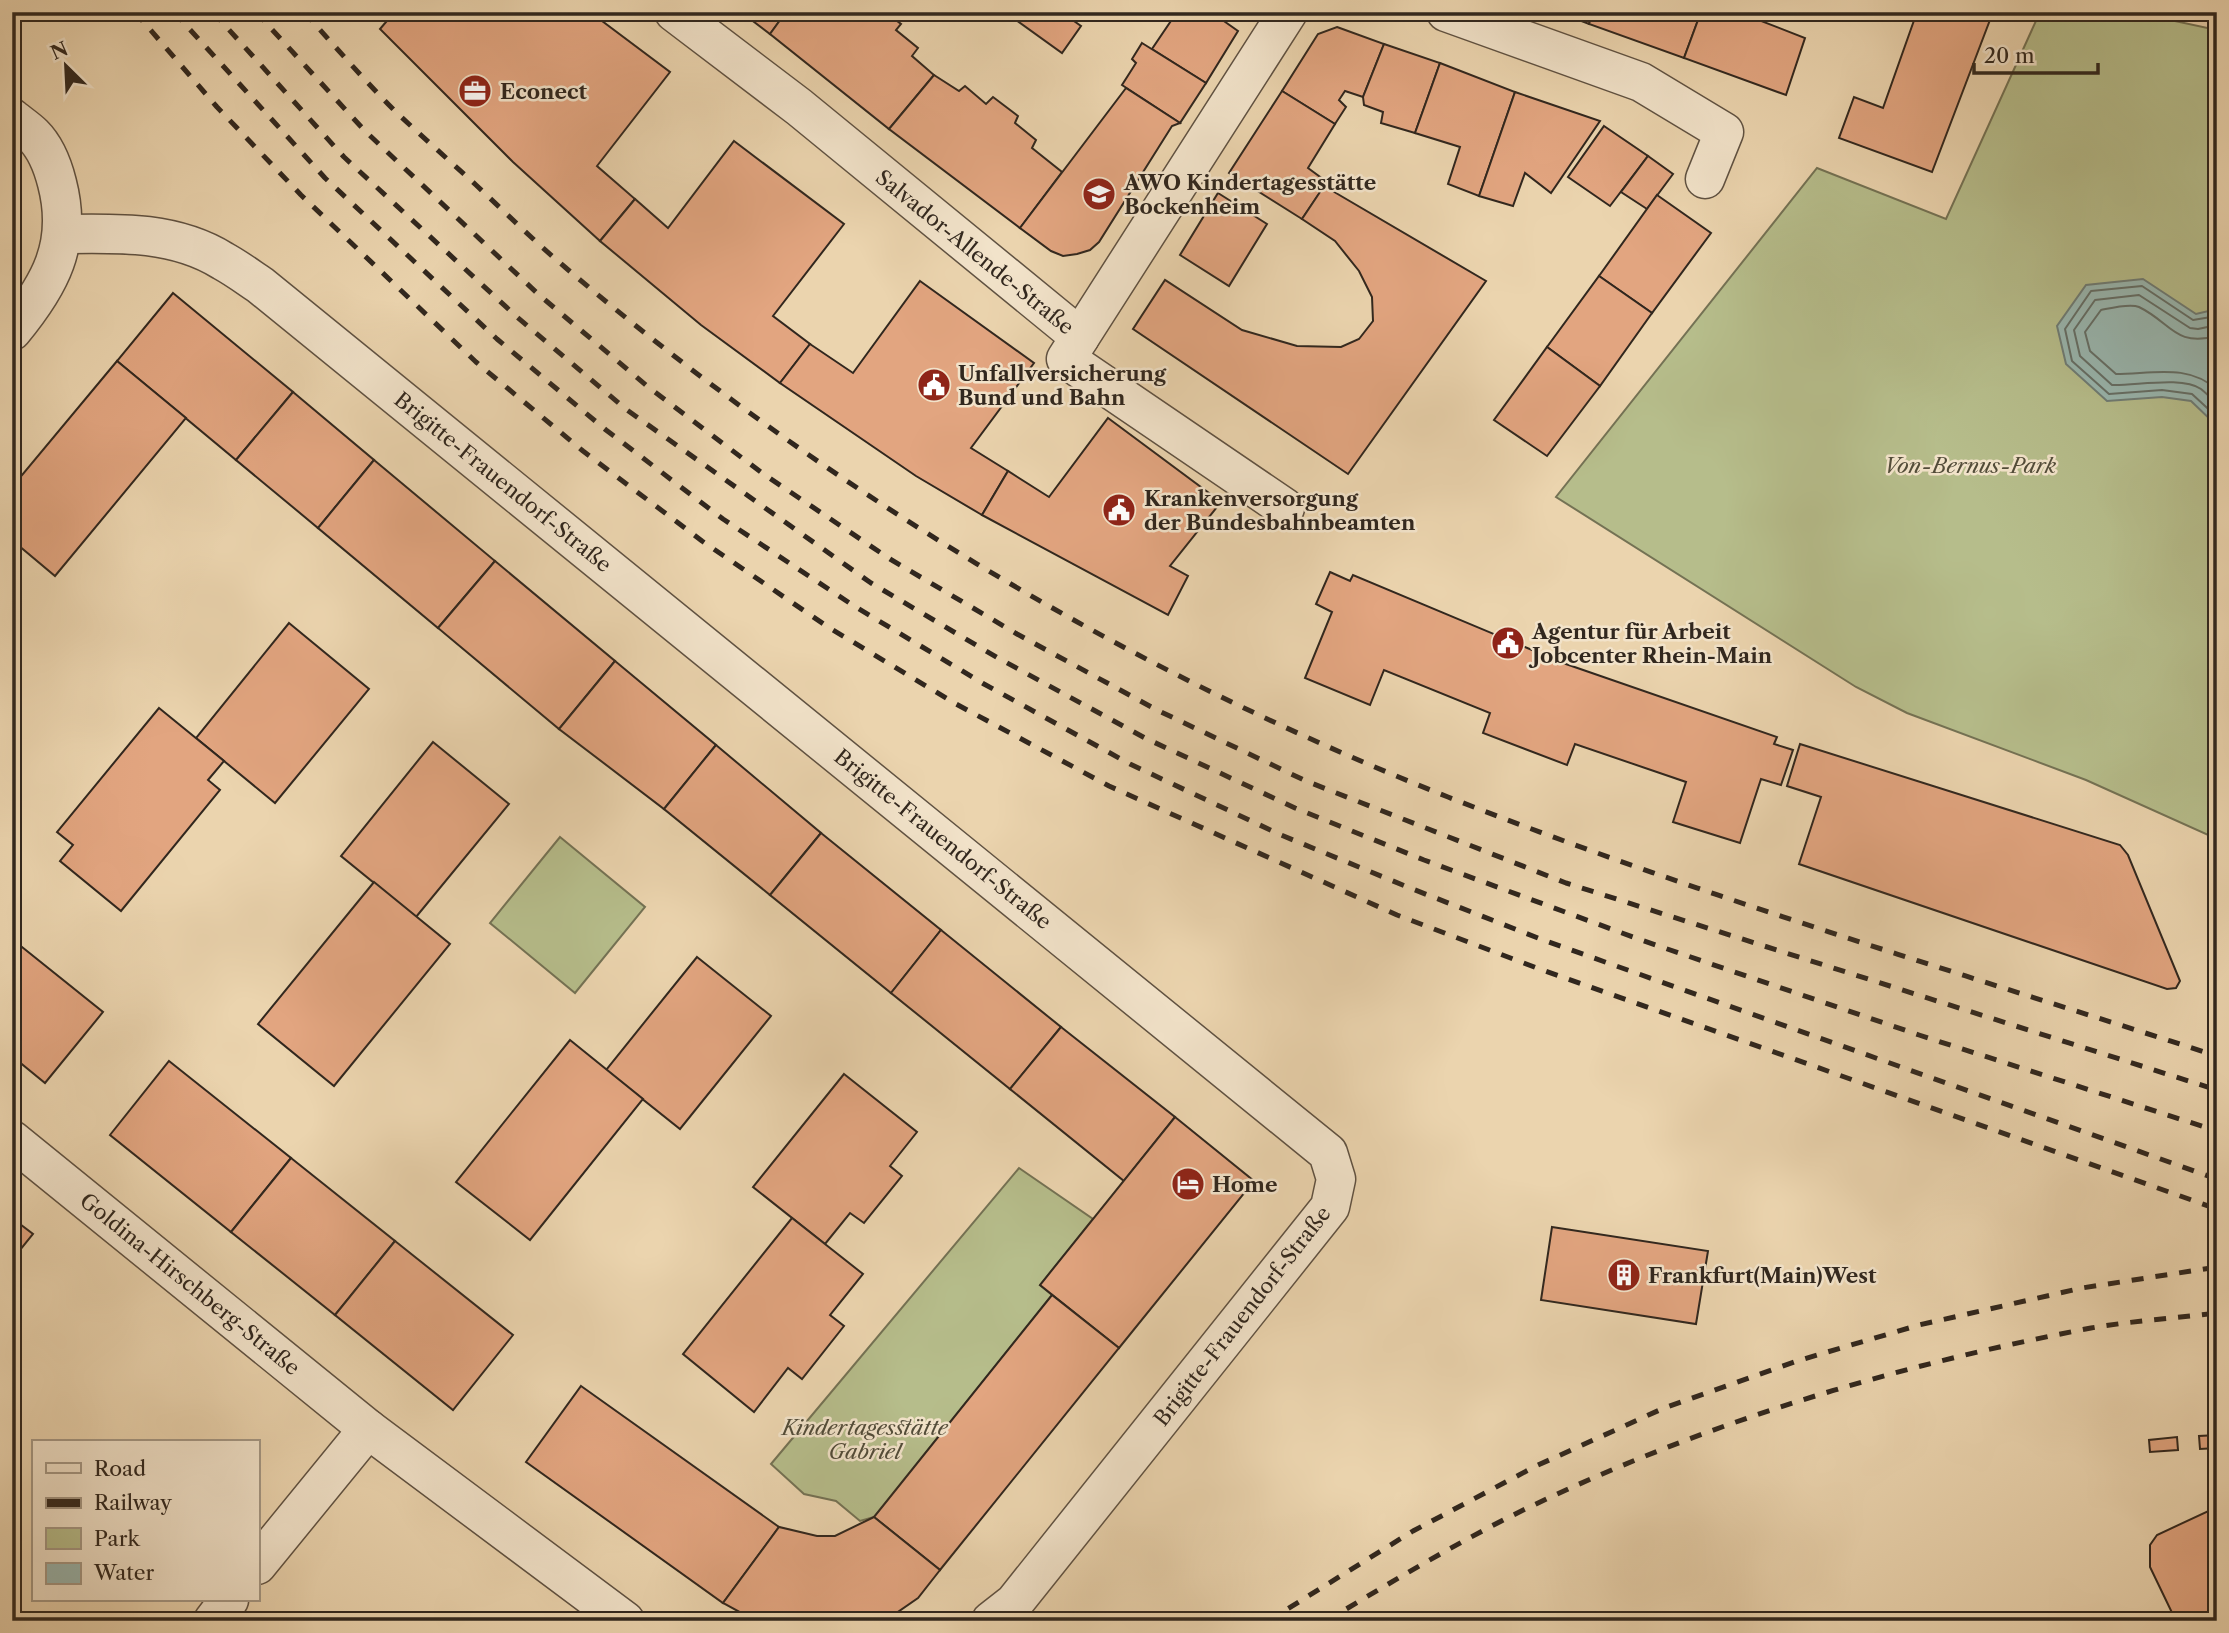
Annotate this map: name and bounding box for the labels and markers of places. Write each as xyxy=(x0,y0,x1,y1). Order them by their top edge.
office icon: Econect xyxy=(456,72,494,110)
place label: Econect xyxy=(500,79,588,104)
place label: AWO Kindertagesstätte Bockenheim xyxy=(1123,170,1376,219)
school or university icon: AWO Kindertagesstätte Bockenheim xyxy=(1080,175,1118,213)
place label: Unfallversicherung Bund und Bahn xyxy=(958,361,1167,410)
public building icon: Unfallversicherung Bund und Bahn xyxy=(915,366,953,404)
place label: Krankenversorgung der Bundesbahnbeamten xyxy=(1144,486,1416,535)
public building icon: Krankenversorgung der Bundesbahnbeamten xyxy=(1100,491,1138,529)
place label: Agentur für Arbeit Jobcenter Rhein-Main xyxy=(1528,619,1773,668)
public building icon: Agentur für Arbeit Jobcenter Rhein-Main xyxy=(1489,624,1527,662)
hotel icon: Home xyxy=(1169,1165,1207,1203)
place label: Home xyxy=(1212,1172,1278,1197)
building icon: Frankfurt(Main)West xyxy=(1605,1256,1643,1294)
place label: Frankfurt(Main)West xyxy=(1648,1263,1877,1288)

